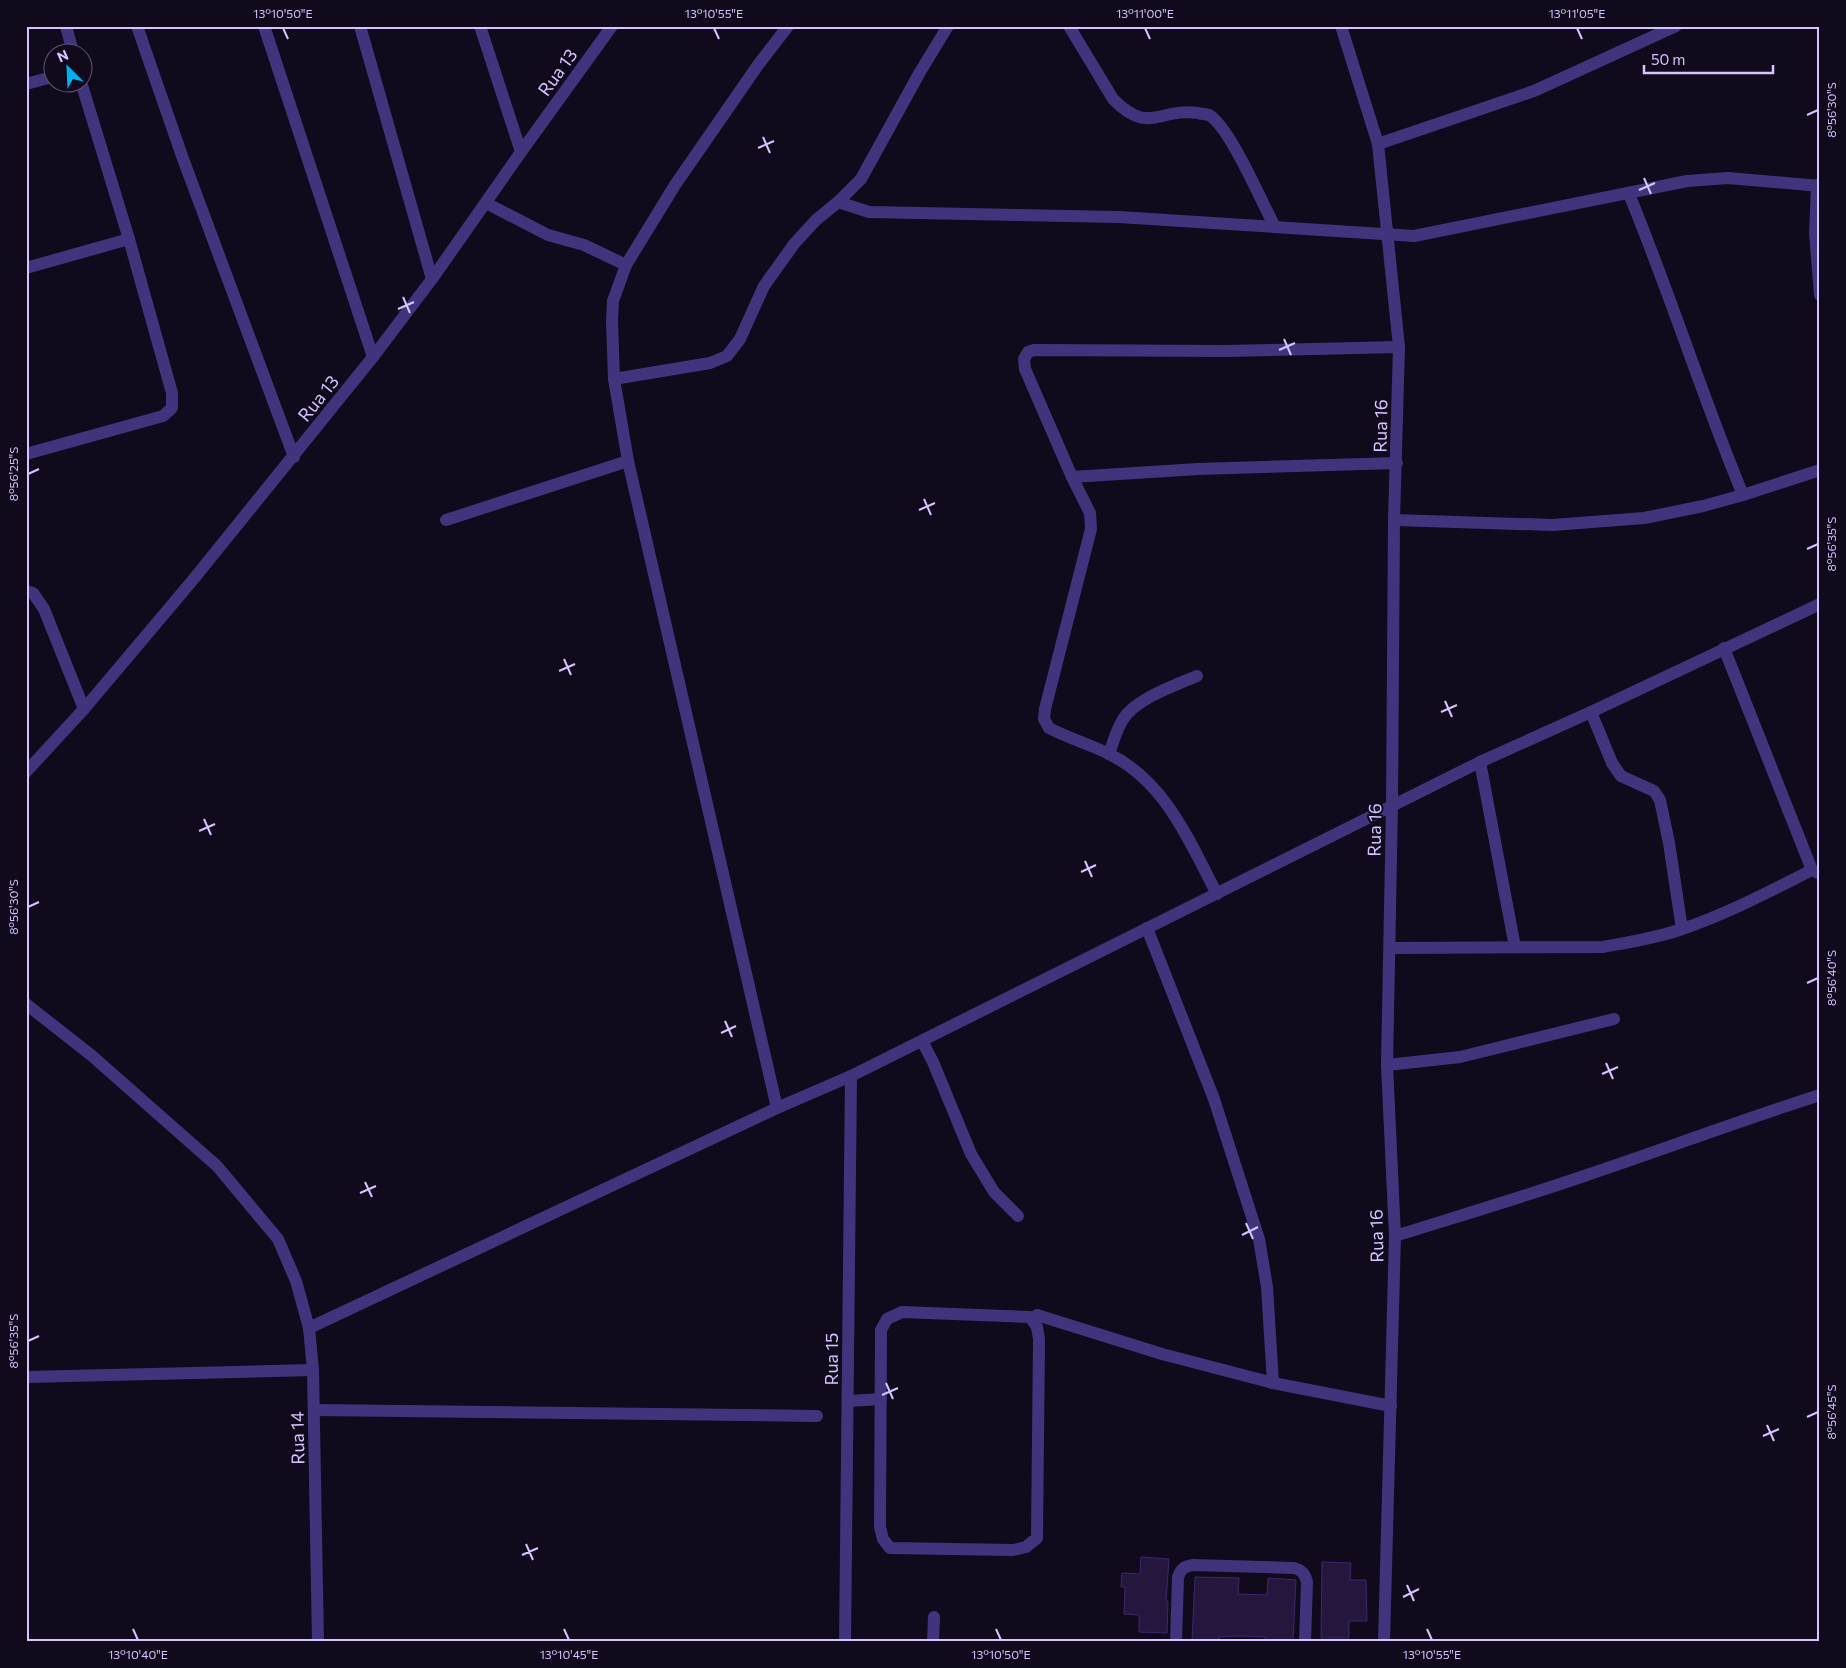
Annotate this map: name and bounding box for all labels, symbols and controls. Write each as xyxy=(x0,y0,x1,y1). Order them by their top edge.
text: 13°10'50"E xyxy=(253,6,313,20)
text: 13°10'55"E xyxy=(685,6,743,20)
text: 13°11'00"E xyxy=(1116,6,1174,20)
text: 13°11'05"E xyxy=(1549,6,1605,20)
north arrow xyxy=(42,42,92,92)
scale bar xyxy=(1644,42,1772,74)
street label: Rua 13 xyxy=(533,44,581,100)
text: N xyxy=(54,46,71,66)
text: 50 m xyxy=(1651,50,1685,68)
text: 8°56'30"S xyxy=(1824,82,1838,138)
street label: Rua 13 xyxy=(293,371,343,425)
street label: Rua 16 xyxy=(1369,399,1391,453)
text: 8°56'25"S xyxy=(6,447,20,501)
text: 8°56'35"S xyxy=(1824,517,1838,571)
street label: Rua 16 xyxy=(1363,803,1385,857)
text: 8°56'30"S xyxy=(6,879,20,935)
text: 8°56'40"S xyxy=(1824,950,1838,1006)
street label: Rua 16 xyxy=(1365,1209,1387,1263)
text: 8°56'35"S xyxy=(6,1314,20,1368)
street label: Rua 15 xyxy=(820,1333,842,1385)
text: 8°56'45"S xyxy=(1824,1384,1838,1440)
street label: Rua 14 xyxy=(286,1411,308,1465)
text: 13°10'40"E xyxy=(108,1647,168,1661)
text: 13°10'45"E xyxy=(540,1647,598,1661)
text: 13°10'50"E xyxy=(971,1647,1031,1661)
text: 13°10'55"E xyxy=(1403,1647,1461,1661)

